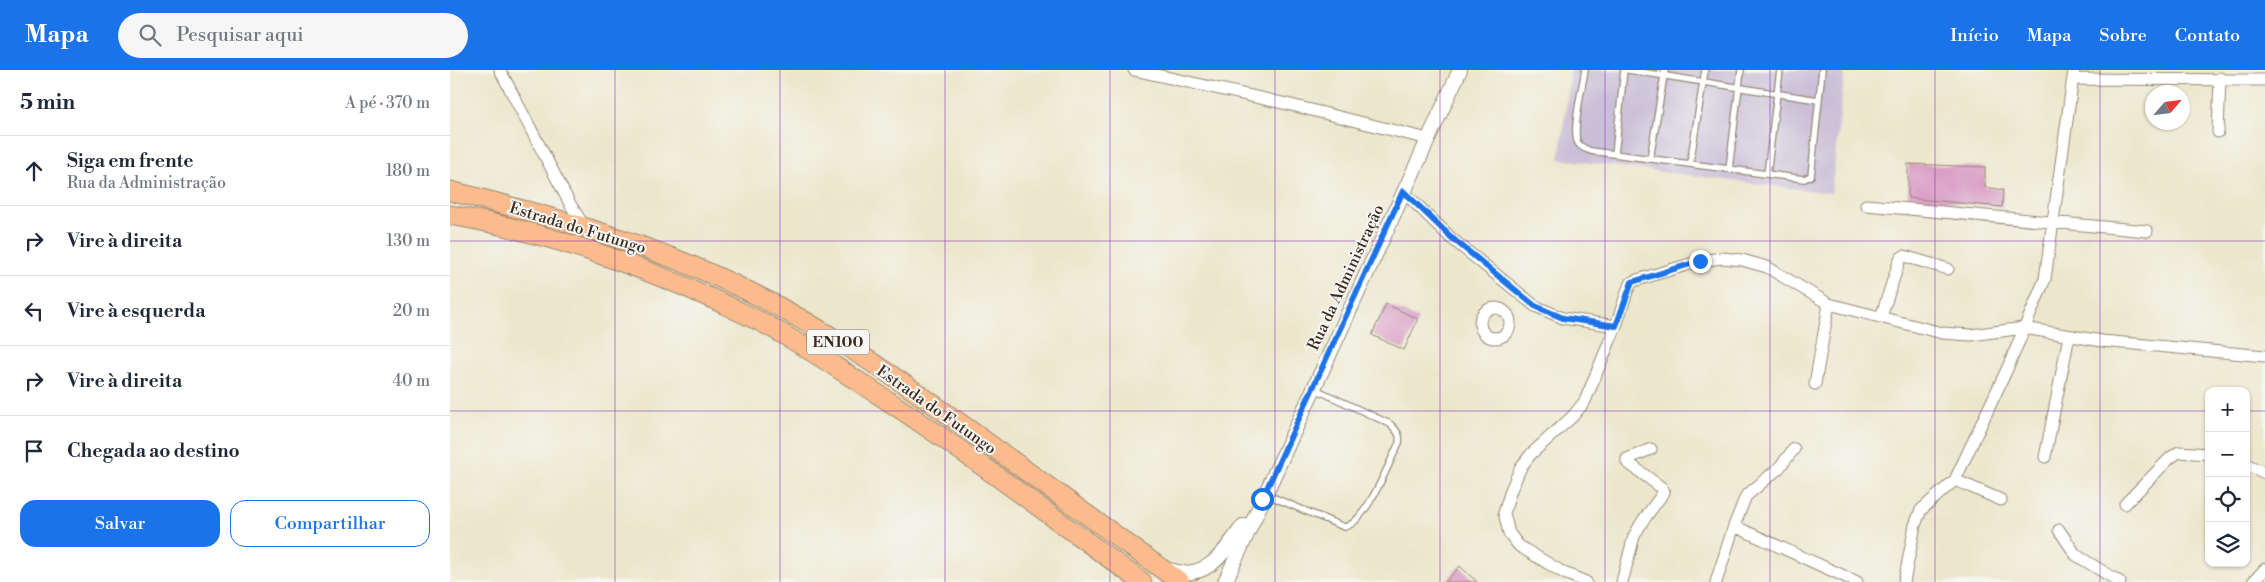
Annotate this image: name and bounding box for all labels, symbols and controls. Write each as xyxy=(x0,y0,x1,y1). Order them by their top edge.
search box xyxy=(118,13,468,58)
text: Mapa xyxy=(25,20,88,50)
icon: search xyxy=(136,21,164,49)
text: Pesquisar aqui xyxy=(176,23,304,47)
text: Início xyxy=(1950,24,1999,47)
text: Mapa xyxy=(2027,24,2071,47)
text: Sobre xyxy=(2099,24,2147,47)
text: Contato xyxy=(2175,24,2240,47)
north arrow xyxy=(2145,85,2190,130)
text: 5 min xyxy=(20,90,75,116)
text: A pé · 370 m xyxy=(345,93,430,113)
text: Siga em frente xyxy=(67,149,194,173)
icon: ahead xyxy=(20,157,48,185)
text: 180 m xyxy=(386,161,430,181)
text: Rua da Administração xyxy=(67,173,226,193)
street label: Estrada do Futungo xyxy=(507,198,648,258)
street label: Rua da Administração xyxy=(1303,201,1389,354)
icon: right xyxy=(20,227,48,255)
text: Vire à direita xyxy=(67,229,182,253)
text: 130 m xyxy=(386,231,430,251)
route end xyxy=(1689,250,1712,273)
icon: left xyxy=(20,297,48,325)
text: Vire à esquerda xyxy=(67,299,206,323)
text: 20 m xyxy=(393,301,430,321)
road number: EN100 xyxy=(807,330,869,354)
street label: Estrada do Futungo xyxy=(873,361,1000,459)
icon: right xyxy=(20,367,48,395)
text: Vire à direita xyxy=(67,369,182,393)
text: 40 m xyxy=(393,371,430,391)
map controls xyxy=(2205,387,2250,567)
button: + xyxy=(2205,387,2250,432)
button: − xyxy=(2205,432,2250,477)
icon: arrive xyxy=(20,437,48,465)
text: Chegada ao destino xyxy=(67,439,240,463)
button: locate xyxy=(2205,477,2250,522)
route start xyxy=(1251,488,1274,511)
button: Salvar xyxy=(20,500,220,547)
button: Compartilhar xyxy=(230,500,430,547)
button: layers xyxy=(2205,522,2250,567)

